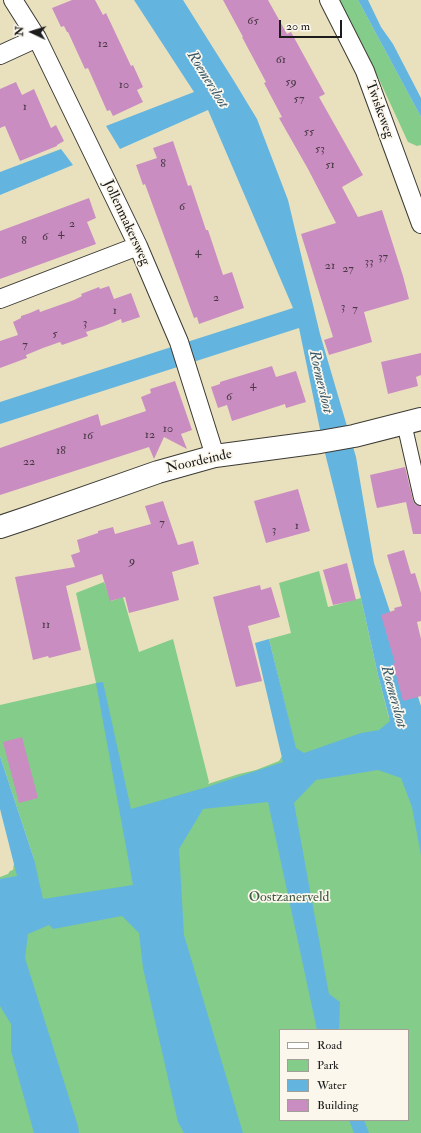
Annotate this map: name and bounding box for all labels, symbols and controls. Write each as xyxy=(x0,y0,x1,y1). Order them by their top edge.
north arrow xyxy=(12,12,52,52)
scale bar xyxy=(281,12,344,38)
house number: 65 xyxy=(247,14,259,28)
text: 20 m xyxy=(286,19,310,34)
text: N xyxy=(13,26,26,37)
house number: 12 xyxy=(98,37,108,51)
water label: Roemersloot xyxy=(182,48,232,112)
house number: 61 xyxy=(276,53,286,67)
house number: 59 xyxy=(285,75,297,89)
house number: 10 xyxy=(119,78,129,92)
street label: Twiskeweg xyxy=(361,79,397,141)
house number: 57 xyxy=(294,92,304,106)
house number: 1 xyxy=(23,100,27,114)
house number: 55 xyxy=(304,125,314,139)
house number: 53 xyxy=(315,142,325,156)
house number: 8 xyxy=(160,157,166,171)
house number: 51 xyxy=(325,158,335,172)
street label: Jollenmakersweg xyxy=(99,178,153,268)
house number: 6 xyxy=(179,200,185,214)
house number: 2 xyxy=(69,217,75,231)
house number: 4 xyxy=(58,226,64,240)
house number: 6 xyxy=(42,230,48,244)
house number: 8 xyxy=(21,234,27,248)
house number: 4 xyxy=(195,245,201,259)
house number: 37 xyxy=(378,250,388,264)
house number: 33 xyxy=(364,255,374,269)
house number: 21 xyxy=(325,259,335,273)
house number: 27 xyxy=(342,262,354,276)
house number: 2 xyxy=(213,291,219,305)
house number: 3 xyxy=(341,300,345,314)
house number: 7 xyxy=(352,302,358,316)
house number: 1 xyxy=(113,304,117,318)
house number: 3 xyxy=(83,316,87,330)
house number: 5 xyxy=(52,327,58,341)
house number: 7 xyxy=(22,338,28,352)
water label: Roemersloot xyxy=(304,349,336,415)
house number: 4 xyxy=(250,378,256,392)
house number: 6 xyxy=(226,390,232,404)
house number: 10 xyxy=(163,422,173,436)
house number: 12 xyxy=(145,428,155,442)
house number: 16 xyxy=(83,429,93,443)
house number: 18 xyxy=(56,444,66,458)
street label: Noordeinde xyxy=(164,446,234,478)
house number: 22 xyxy=(23,455,35,469)
house number: 7 xyxy=(159,516,165,530)
house number: 1 xyxy=(295,519,299,533)
house number: 3 xyxy=(272,523,276,537)
house number: 9 xyxy=(129,554,135,568)
house number: 11 xyxy=(42,618,50,632)
water label: Roemersloot xyxy=(376,664,410,730)
park label: Oostzanerveld xyxy=(249,890,329,906)
legend xyxy=(279,1029,409,1121)
text: Road xyxy=(317,1038,342,1053)
text: Park xyxy=(317,1058,339,1073)
text: Water xyxy=(317,1078,346,1093)
text: Building xyxy=(317,1098,358,1113)

